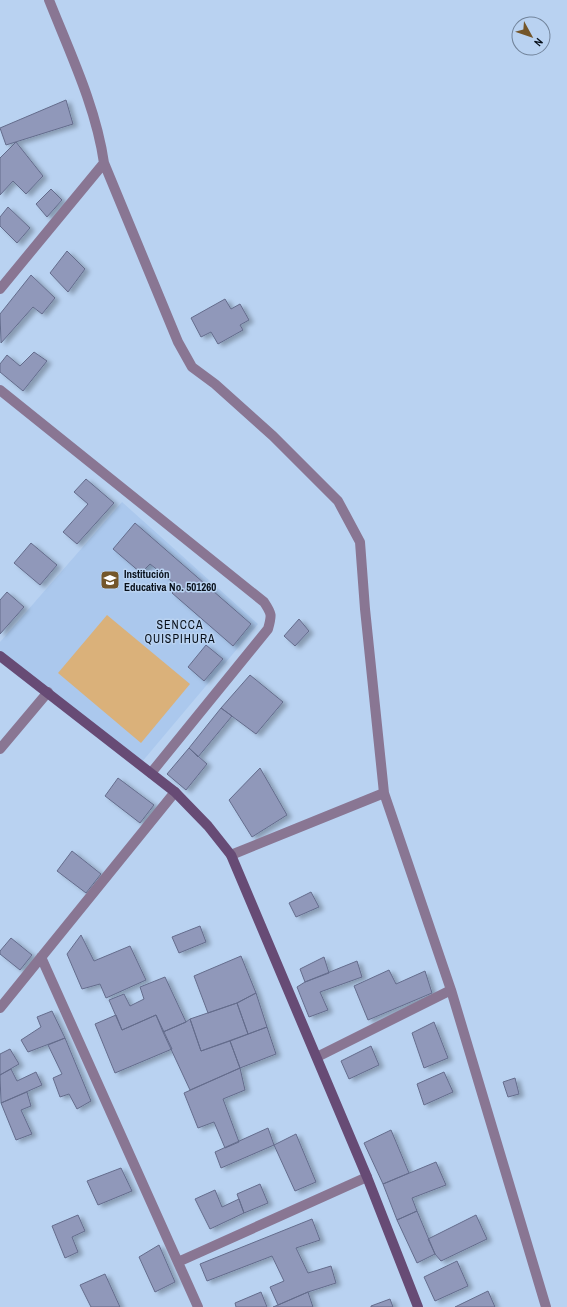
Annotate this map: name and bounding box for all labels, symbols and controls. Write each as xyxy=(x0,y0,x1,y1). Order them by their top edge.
north arrow xyxy=(511,16,551,56)
text: N xyxy=(531,35,546,49)
place label: Institución Educativa No. 501260 xyxy=(124,567,216,594)
school or university icon: Institución Educativa No. 501260 xyxy=(99,569,121,591)
district label: SENCCA QUISPIHURA xyxy=(144,617,216,647)

